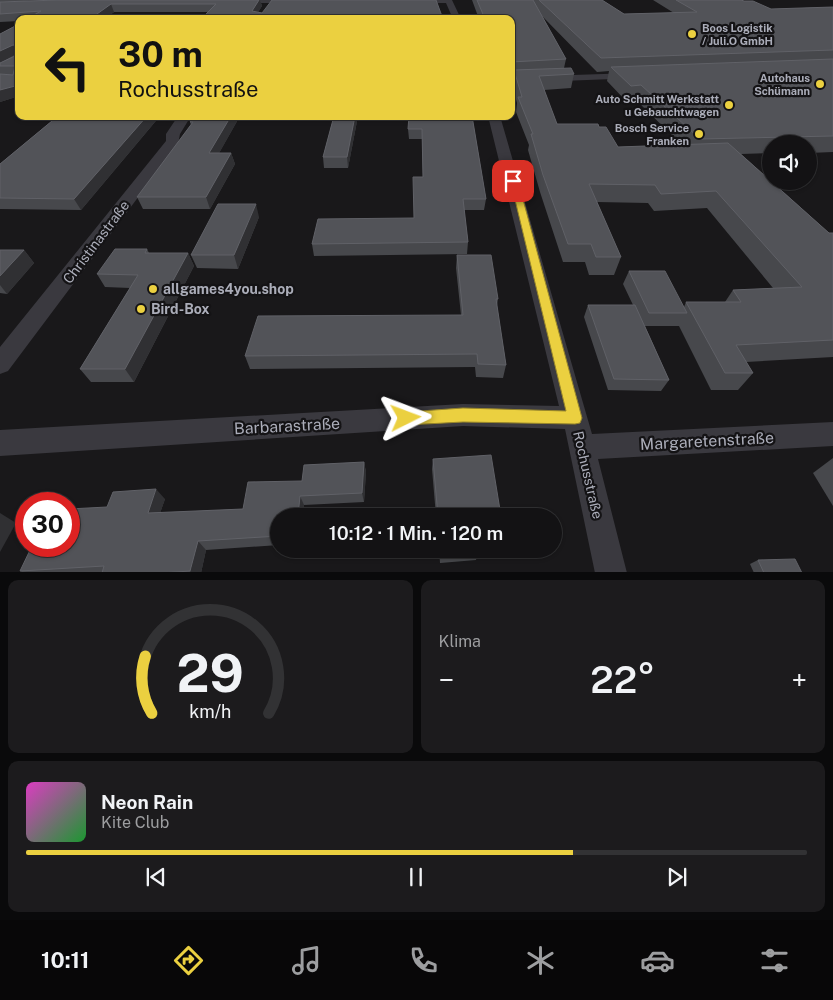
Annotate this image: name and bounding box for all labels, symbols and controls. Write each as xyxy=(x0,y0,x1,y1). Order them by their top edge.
place label: Boos Logistik / Juli.O GmbH xyxy=(702,22,773,47)
marker: Boos Logistik / Juli.O GmbH xyxy=(686,28,698,40)
text: 30 m xyxy=(118,34,203,75)
icon: left xyxy=(35,35,100,100)
place label: Autohaus Schümann xyxy=(754,72,810,97)
text: Rochusstraße xyxy=(118,76,259,102)
marker: Autohaus Schümann xyxy=(814,78,826,90)
place label: Auto Schmitt Werkstatt u Gebauchtwagen xyxy=(595,93,719,118)
marker: Auto Schmitt Werkstatt u Gebauchtwagen xyxy=(723,99,735,111)
place label: Bosch Service Franken xyxy=(615,122,689,147)
marker: Bosch Service Franken xyxy=(693,128,705,140)
map controls xyxy=(762,135,817,190)
button: sound xyxy=(762,135,817,190)
pin xyxy=(492,160,534,202)
icon: arrive xyxy=(499,167,527,195)
street label: Christinastraße xyxy=(60,197,132,287)
place label: allgames4you.shop xyxy=(163,281,294,297)
marker: allgames4you.shop xyxy=(147,283,159,295)
place label: Bird-Box xyxy=(151,301,210,317)
marker: Bird-Box xyxy=(135,303,147,315)
position arrow xyxy=(379,391,431,443)
street label: Barbarastraße xyxy=(233,414,341,438)
street label: Margaretenstraße xyxy=(640,428,774,454)
street label: Rochusstraße xyxy=(570,430,606,520)
speed limit sign: 30 xyxy=(15,492,80,557)
text: 10:12 · 1 Min. · 120 m xyxy=(329,522,503,544)
text: Klima xyxy=(439,632,481,651)
text: 29 xyxy=(177,643,244,704)
text: 22° xyxy=(590,657,655,702)
text: − xyxy=(439,663,454,696)
text: + xyxy=(791,663,807,696)
text: km/h xyxy=(189,701,231,722)
text: Neon Rain xyxy=(101,791,193,813)
text: Kite Club xyxy=(101,813,169,832)
icon: previous xyxy=(142,863,170,891)
icon: pause xyxy=(402,863,430,891)
icon: next xyxy=(663,863,691,891)
icon: directions xyxy=(171,943,206,978)
icon: music xyxy=(289,943,324,978)
icon: phone xyxy=(406,943,441,978)
icon: climate xyxy=(523,943,558,978)
icon: car xyxy=(640,943,675,978)
icon: filters xyxy=(757,943,792,978)
text: 10:11 xyxy=(41,947,89,973)

